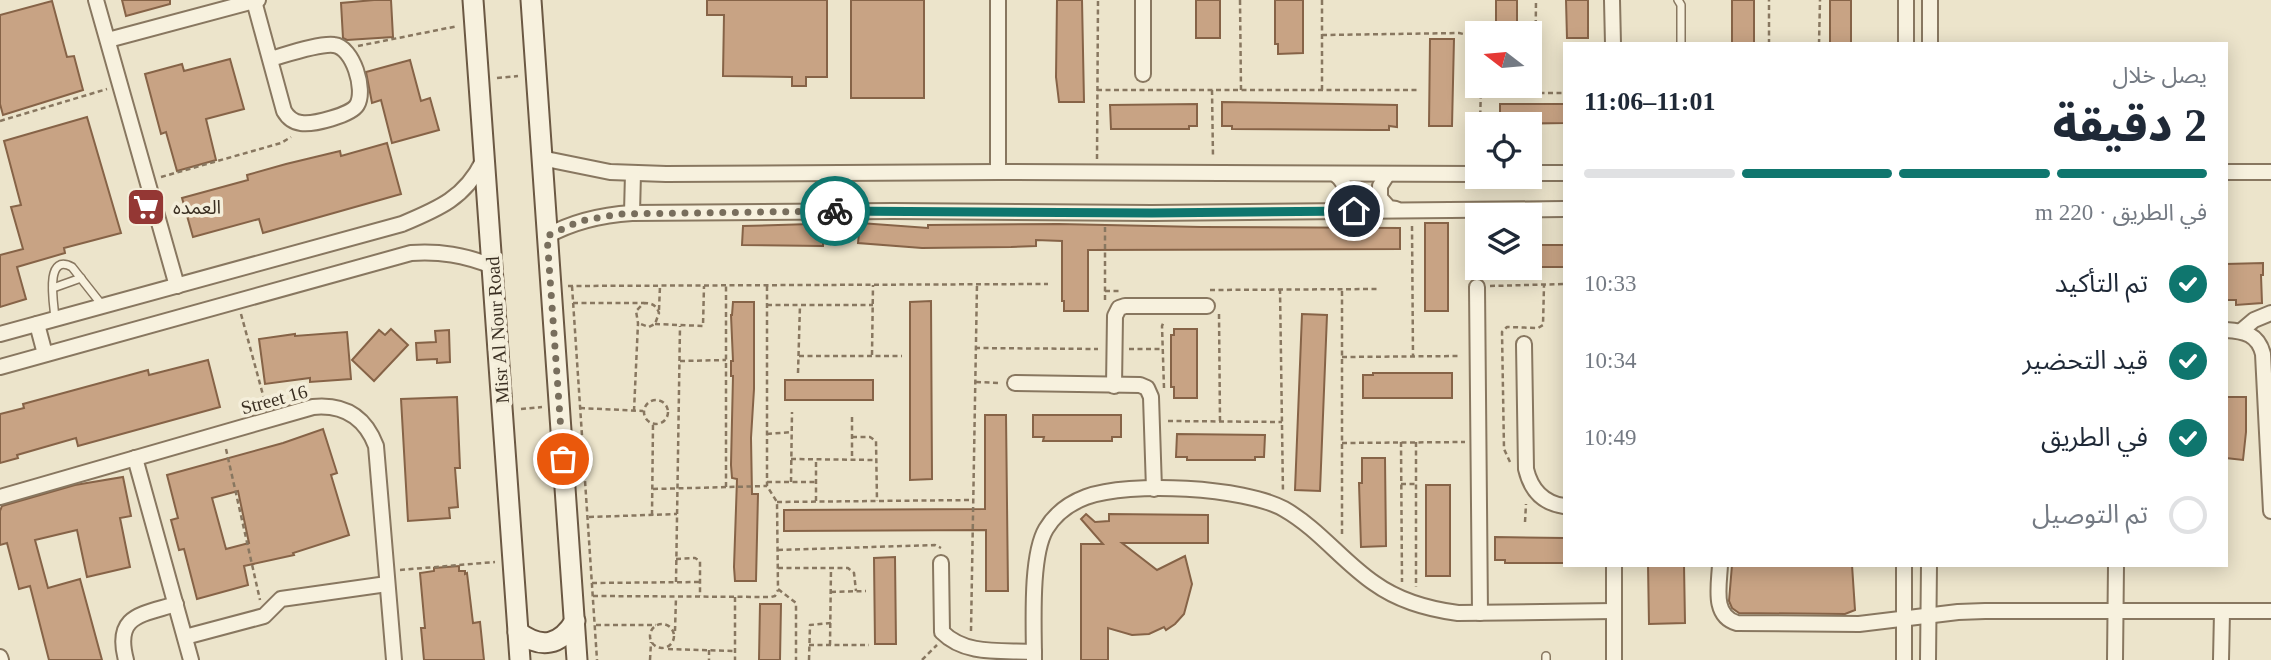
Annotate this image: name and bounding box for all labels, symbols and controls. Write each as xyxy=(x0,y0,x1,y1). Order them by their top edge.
north arrow xyxy=(1465,21,1542,98)
map controls xyxy=(1465,21,1542,280)
text: يصل خلال xyxy=(2112,63,2207,88)
text: 11:01–11:06 xyxy=(1584,87,1715,116)
text: 2 دقيقة xyxy=(2052,100,2207,151)
button: locate xyxy=(1465,112,1542,189)
courier xyxy=(800,176,870,246)
pin xyxy=(1324,181,1384,241)
supermarket icon: العمده xyxy=(125,186,167,228)
icon: bike xyxy=(816,192,854,230)
icon: home xyxy=(1335,192,1373,230)
place label: العمده xyxy=(173,197,221,218)
text: في الطريق · 220 m xyxy=(2035,200,2207,225)
button: layers xyxy=(1465,203,1542,280)
street label: Misr Al Nour Road xyxy=(482,255,513,404)
icon: check xyxy=(2169,265,2207,303)
text: تم التأكيد xyxy=(2055,269,2148,298)
text: 10:33 xyxy=(1584,271,1636,296)
icon: check xyxy=(2169,342,2207,380)
text: قيد التحضير xyxy=(2022,346,2148,375)
text: 10:34 xyxy=(1584,348,1636,373)
street label: Street 16 xyxy=(239,381,310,418)
icon: check xyxy=(2169,419,2207,457)
text: في الطريق xyxy=(2041,423,2148,452)
text: 10:49 xyxy=(1584,425,1636,450)
pin xyxy=(533,429,593,489)
icon: bag xyxy=(544,440,582,478)
text: تم التوصيل xyxy=(2032,500,2148,529)

